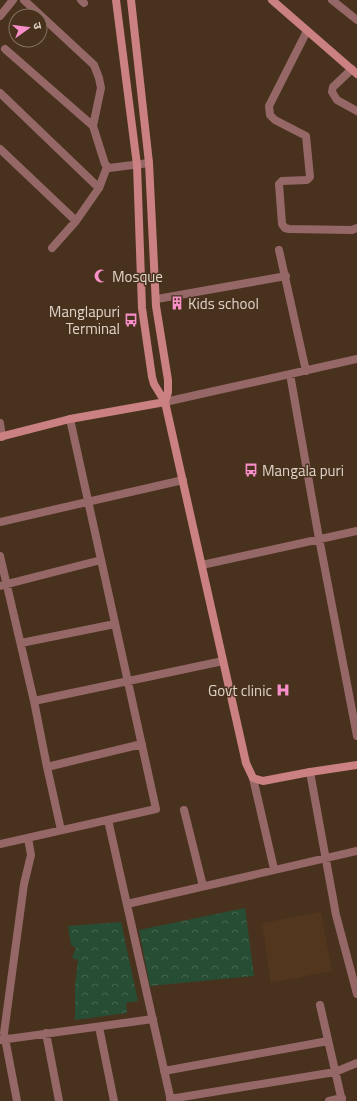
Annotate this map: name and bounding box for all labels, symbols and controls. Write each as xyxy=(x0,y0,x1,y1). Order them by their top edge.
north arrow xyxy=(8,8,48,48)
text: उ xyxy=(29,21,46,31)
place label: Mosque xyxy=(112,265,163,288)
mosque icon: Mosque xyxy=(93,268,109,284)
place label: Kids school xyxy=(188,292,259,315)
building icon: Kids school xyxy=(169,295,185,311)
place label: Manglapuri Terminal xyxy=(49,300,120,340)
bus stop icon: Manglapuri Terminal xyxy=(123,312,139,328)
place label: Mangala puri xyxy=(262,459,344,482)
bus stop icon: Mangala puri xyxy=(243,462,259,478)
place label: Govt clinic xyxy=(208,679,272,702)
hospital icon: Govt clinic xyxy=(275,682,291,698)

